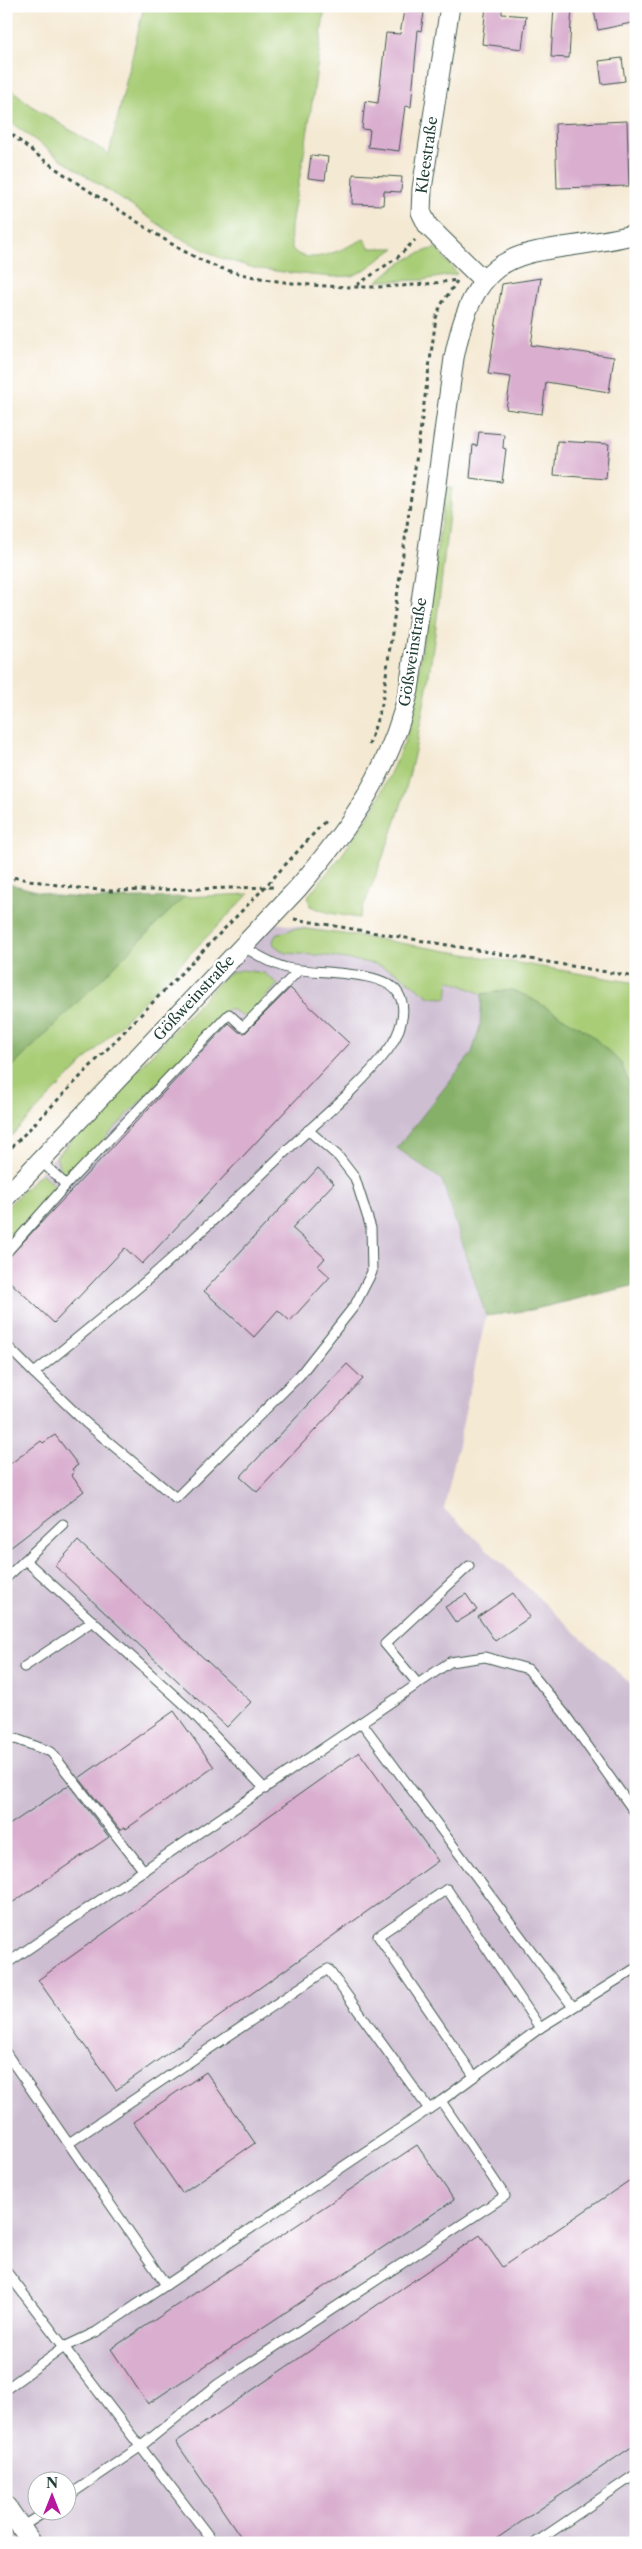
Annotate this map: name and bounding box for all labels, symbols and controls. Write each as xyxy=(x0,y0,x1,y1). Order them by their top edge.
street label: Kleestraße xyxy=(412,115,441,195)
street label: Gößweinstraße xyxy=(395,596,431,708)
street label: Gößweinstraße xyxy=(149,951,238,1044)
north arrow xyxy=(28,2472,78,2522)
text: N xyxy=(46,2474,58,2492)

